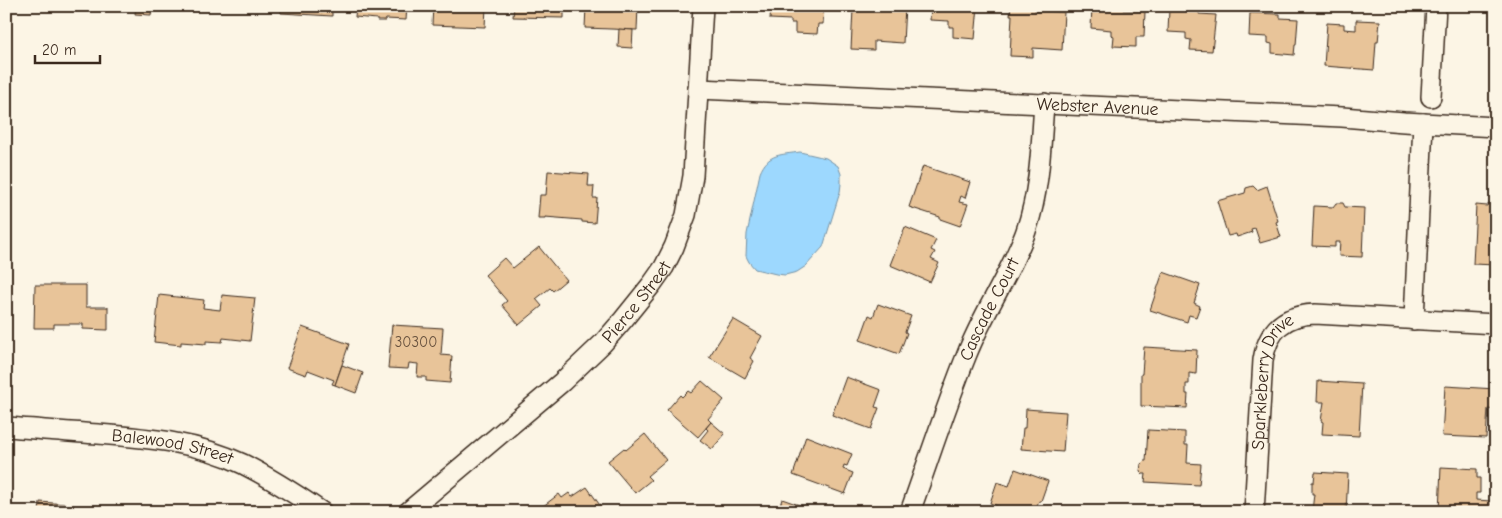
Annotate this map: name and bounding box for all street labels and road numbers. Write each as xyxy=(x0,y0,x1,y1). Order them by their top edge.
street label: Webster Avenue xyxy=(1036,94,1159,120)
street label: Cascade Court xyxy=(955,254,1024,364)
street label: Pierce Street xyxy=(598,258,676,348)
street label: Sparkleberry Drive xyxy=(1248,309,1297,451)
street label: Balewood Street xyxy=(111,425,237,470)

